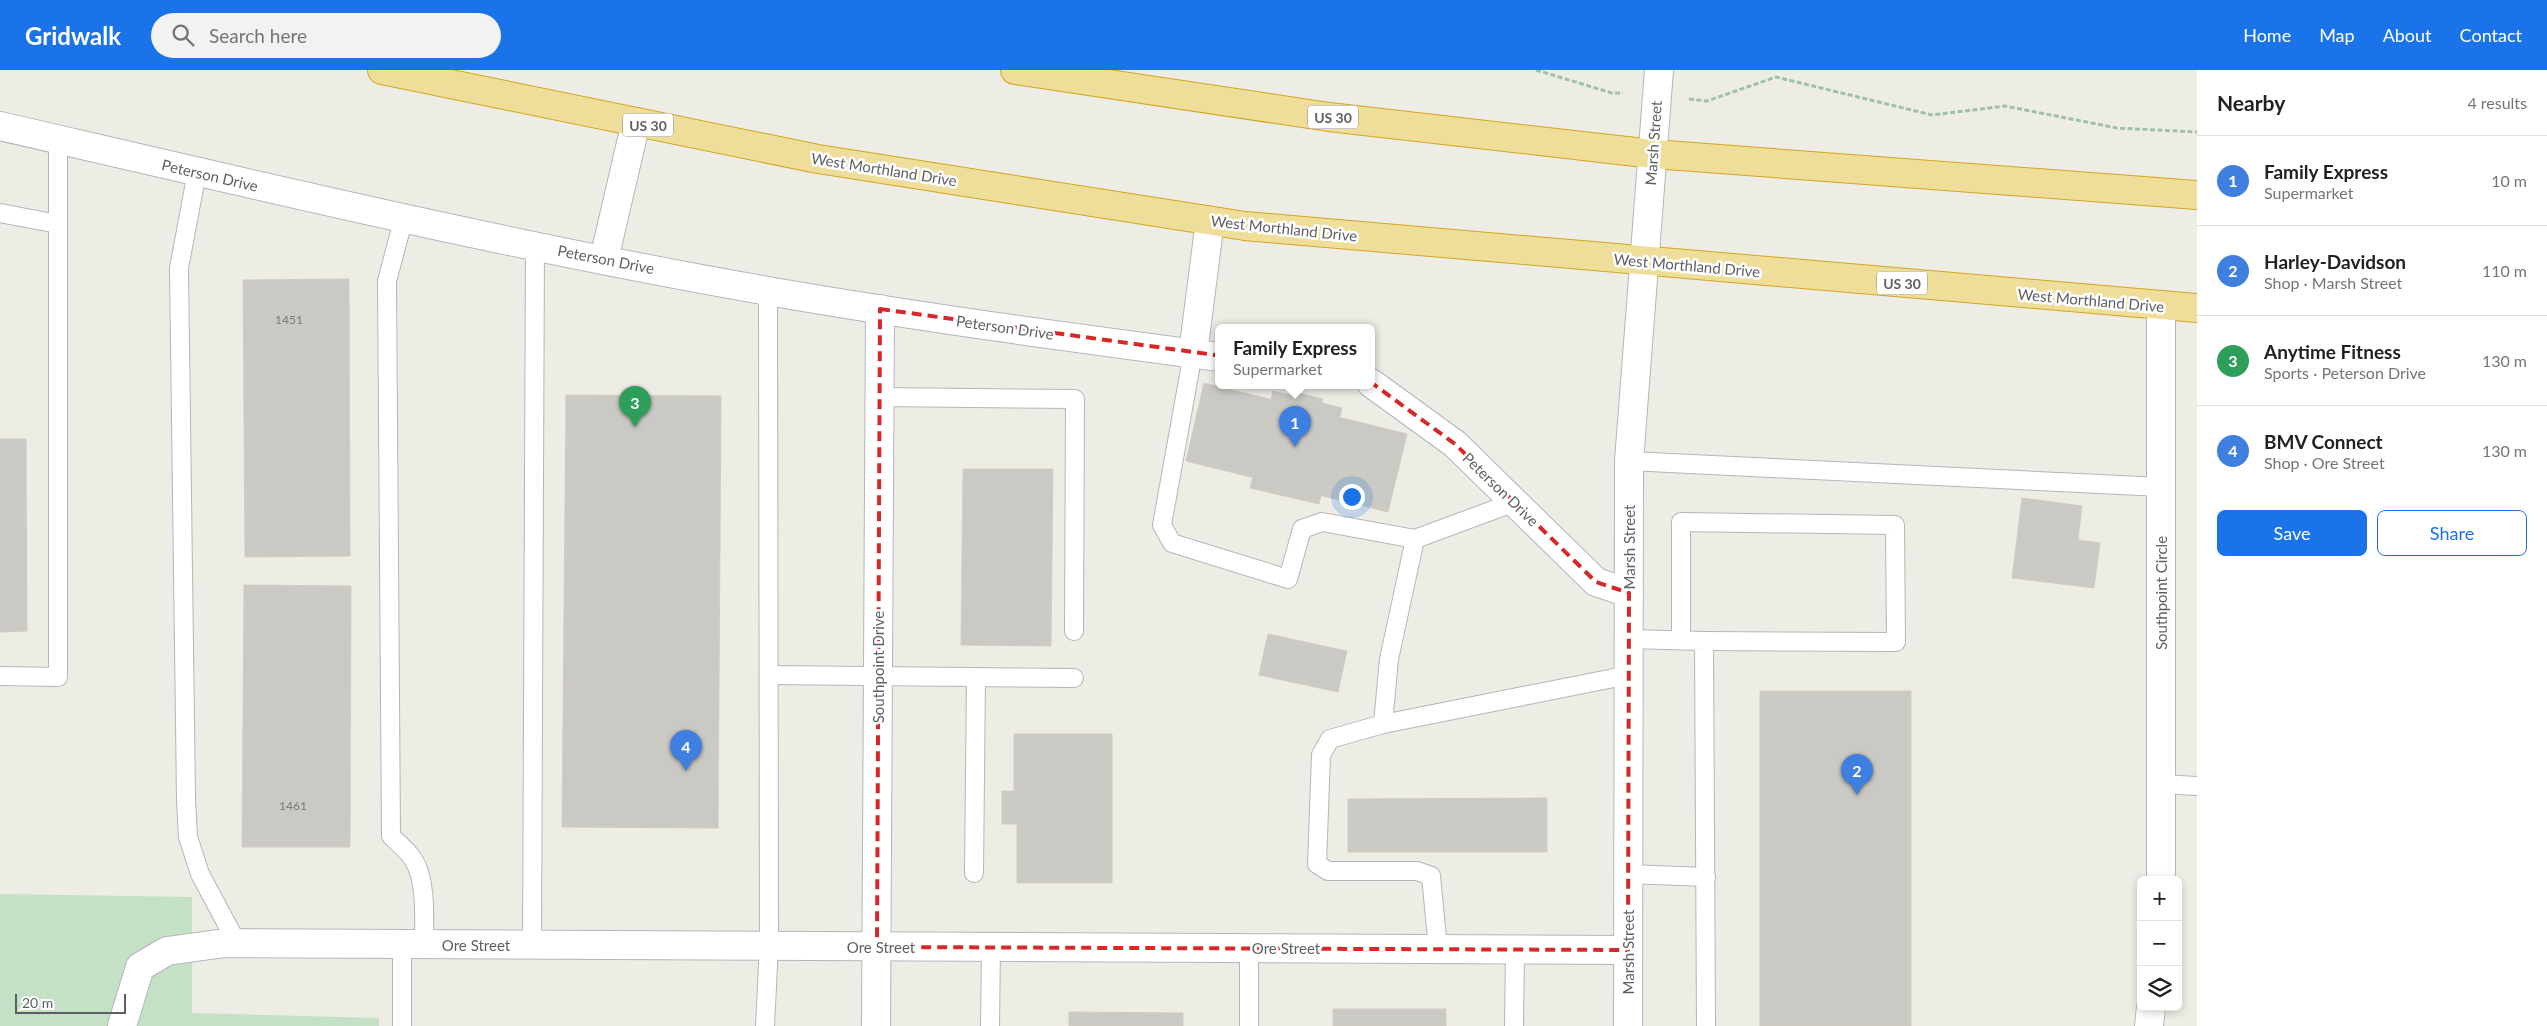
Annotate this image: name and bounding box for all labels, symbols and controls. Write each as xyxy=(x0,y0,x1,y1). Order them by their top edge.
search box xyxy=(151,13,501,58)
text: Gridwalk xyxy=(25,21,121,50)
icon: search xyxy=(169,21,197,49)
text: Search here xyxy=(209,24,307,47)
text: Home xyxy=(2243,24,2291,46)
text: Map xyxy=(2319,24,2355,46)
text: About xyxy=(2383,24,2432,46)
text: Contact xyxy=(2460,24,2522,46)
text: Nearby xyxy=(2217,90,2285,115)
text: 4 results xyxy=(2467,93,2527,112)
street label: Marsh Street xyxy=(1641,99,1665,186)
road number: US 30 xyxy=(1308,106,1358,128)
road number: US 30 xyxy=(623,114,673,136)
street label: West Morthland Drive xyxy=(810,149,958,189)
street label: Peterson Drive xyxy=(160,155,260,195)
text: Family Express xyxy=(2264,160,2388,183)
text: 1 xyxy=(2228,171,2238,190)
text: 10 m xyxy=(2491,171,2527,190)
text: Supermarket xyxy=(2264,183,2353,202)
street label: West Morthland Drive xyxy=(1210,211,1358,245)
street label: Peterson Drive xyxy=(556,241,656,277)
street label: West Morthland Drive xyxy=(1613,250,1761,280)
text: Harley-Davidson xyxy=(2264,250,2406,273)
text: 2 xyxy=(2228,261,2238,280)
text: 110 m xyxy=(2482,261,2527,280)
road number: US 30 xyxy=(1877,272,1927,294)
text: Shop · Marsh Street xyxy=(2264,273,2402,292)
street label: West Morthland Drive xyxy=(2017,285,2165,315)
street label: Peterson Drive xyxy=(955,311,1055,343)
house number: 1451 xyxy=(275,312,303,327)
popup xyxy=(1215,324,1375,389)
text: Family Express xyxy=(1233,336,1357,359)
text: Anytime Fitness xyxy=(2264,340,2401,363)
text: 3 xyxy=(2228,351,2238,370)
text: 130 m xyxy=(2482,351,2527,370)
text: Supermarket xyxy=(1233,359,1322,378)
text: Sports · Peterson Drive xyxy=(2264,363,2426,382)
pin: 3 xyxy=(619,386,651,427)
pin: 1 xyxy=(1279,406,1311,447)
text: BMV Connect xyxy=(2264,430,2383,453)
text: 4 xyxy=(2228,441,2238,460)
text: 130 m xyxy=(2482,441,2527,460)
street label: Peterson Drive xyxy=(1459,448,1543,530)
text: Shop · Ore Street xyxy=(2264,453,2385,472)
your location xyxy=(1339,484,1365,510)
street label: Marsh Street xyxy=(1620,504,1638,589)
button: Save xyxy=(2217,510,2367,556)
button: Share xyxy=(2377,510,2527,556)
street label: Southpoint Circle xyxy=(2152,536,2170,650)
street label: Southpoint Drive xyxy=(869,611,887,723)
pin: 4 xyxy=(670,730,702,771)
pin: 2 xyxy=(1841,754,1873,795)
house number: 1461 xyxy=(279,798,307,813)
map controls xyxy=(2137,876,2182,1011)
button: + xyxy=(2137,876,2182,921)
street label: Marsh Street xyxy=(1619,909,1637,994)
button: − xyxy=(2137,921,2182,966)
street label: Ore Street xyxy=(442,936,511,954)
street label: Ore Street xyxy=(847,938,916,956)
street label: Ore Street xyxy=(1252,939,1321,957)
button: layers xyxy=(2137,966,2182,1011)
scale bar xyxy=(15,991,126,1014)
text: 20 m xyxy=(22,994,53,1011)

